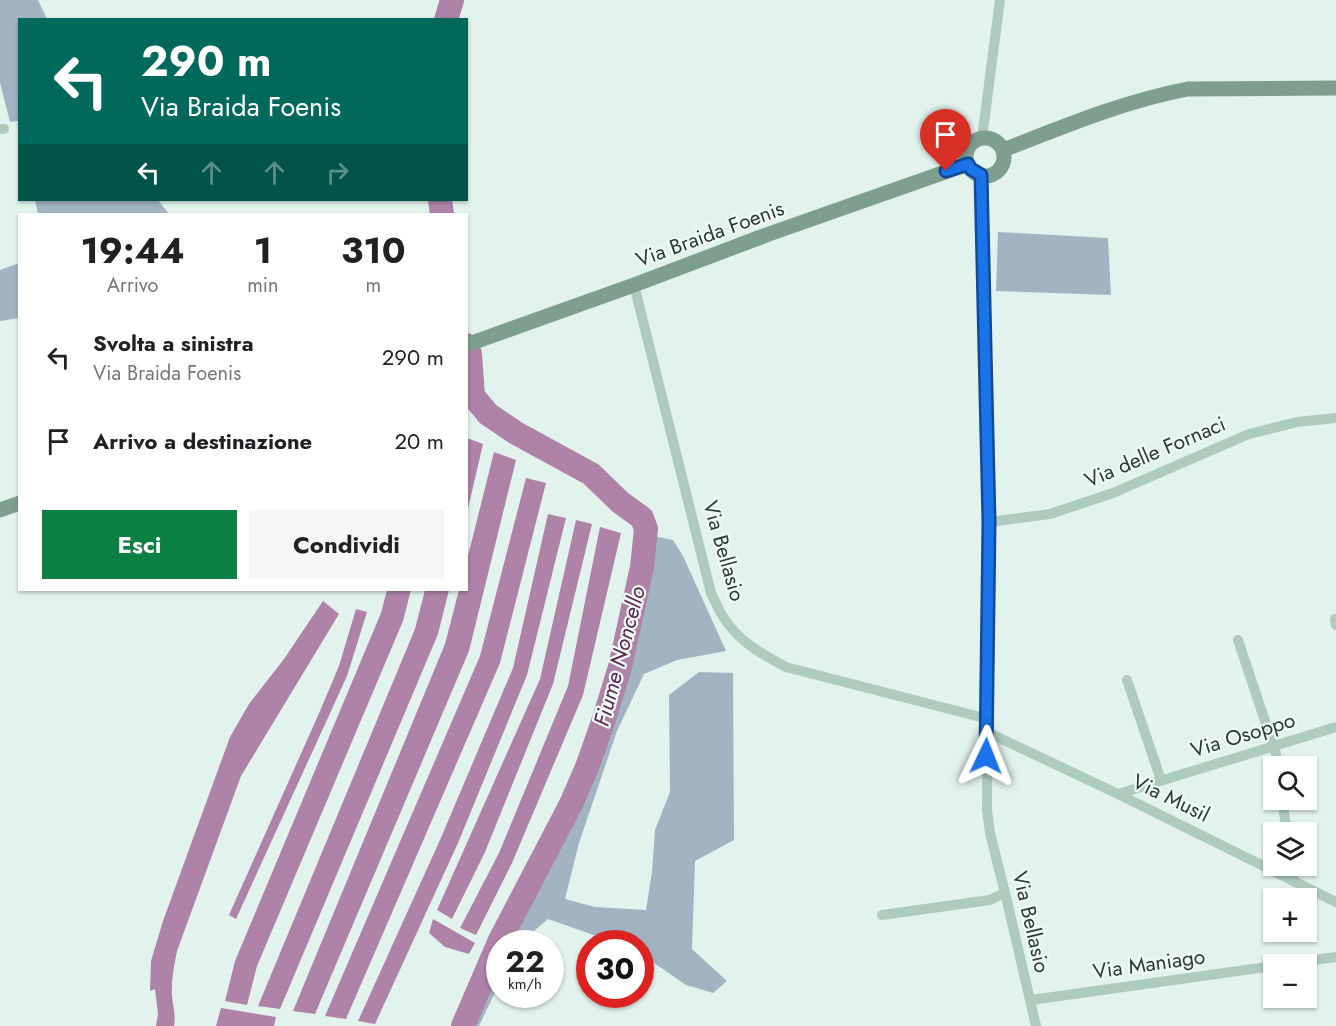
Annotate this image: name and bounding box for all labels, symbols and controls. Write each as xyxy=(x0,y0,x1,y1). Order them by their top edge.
text: 290 m xyxy=(141,31,272,92)
icon: left xyxy=(42,42,120,120)
text: Via Braida Foenis xyxy=(141,87,341,126)
pin xyxy=(920,109,971,171)
icon: arrive xyxy=(929,118,962,151)
icon: left xyxy=(132,156,165,189)
icon: ahead xyxy=(195,156,228,189)
icon: ahead xyxy=(258,156,291,189)
icon: right xyxy=(321,156,354,189)
street label: Via Braida Foenis xyxy=(632,193,788,275)
text: 19:44 xyxy=(80,224,185,276)
text: 1 xyxy=(254,224,272,276)
text: 310 xyxy=(341,224,406,276)
text: Arrivo xyxy=(107,271,158,300)
text: min xyxy=(247,271,279,300)
text: m xyxy=(365,271,381,300)
text: Svolta a sinistra xyxy=(93,327,254,359)
icon: left xyxy=(42,341,75,374)
text: 290 m xyxy=(382,341,444,373)
text: Via Braida Foenis xyxy=(93,359,241,388)
street label: Via delle Fornaci xyxy=(1080,409,1230,495)
icon: arrive xyxy=(42,425,75,458)
text: Arrivo a destinazione xyxy=(93,425,312,457)
text: 20 m xyxy=(395,425,444,457)
street label: Via Bellasio xyxy=(695,497,753,605)
button: Esci xyxy=(42,510,237,579)
button: Condividi xyxy=(249,510,444,579)
water label: Fiume Noncello xyxy=(585,582,653,730)
street label: Via Osoppo xyxy=(1187,705,1299,765)
position arrow xyxy=(954,724,1018,788)
map controls xyxy=(1263,756,1317,1008)
button: search xyxy=(1263,756,1317,810)
street label: Via Musil xyxy=(1127,766,1215,830)
button: layers xyxy=(1263,822,1317,876)
street label: Via Bellasio xyxy=(1005,868,1057,976)
button: + xyxy=(1263,888,1317,942)
speed limit sign: 30 xyxy=(576,930,654,1008)
text: 22 xyxy=(505,940,545,983)
street label: Via Maniago xyxy=(1091,941,1207,987)
button: − xyxy=(1263,954,1317,1008)
text: km/h xyxy=(508,973,542,995)

